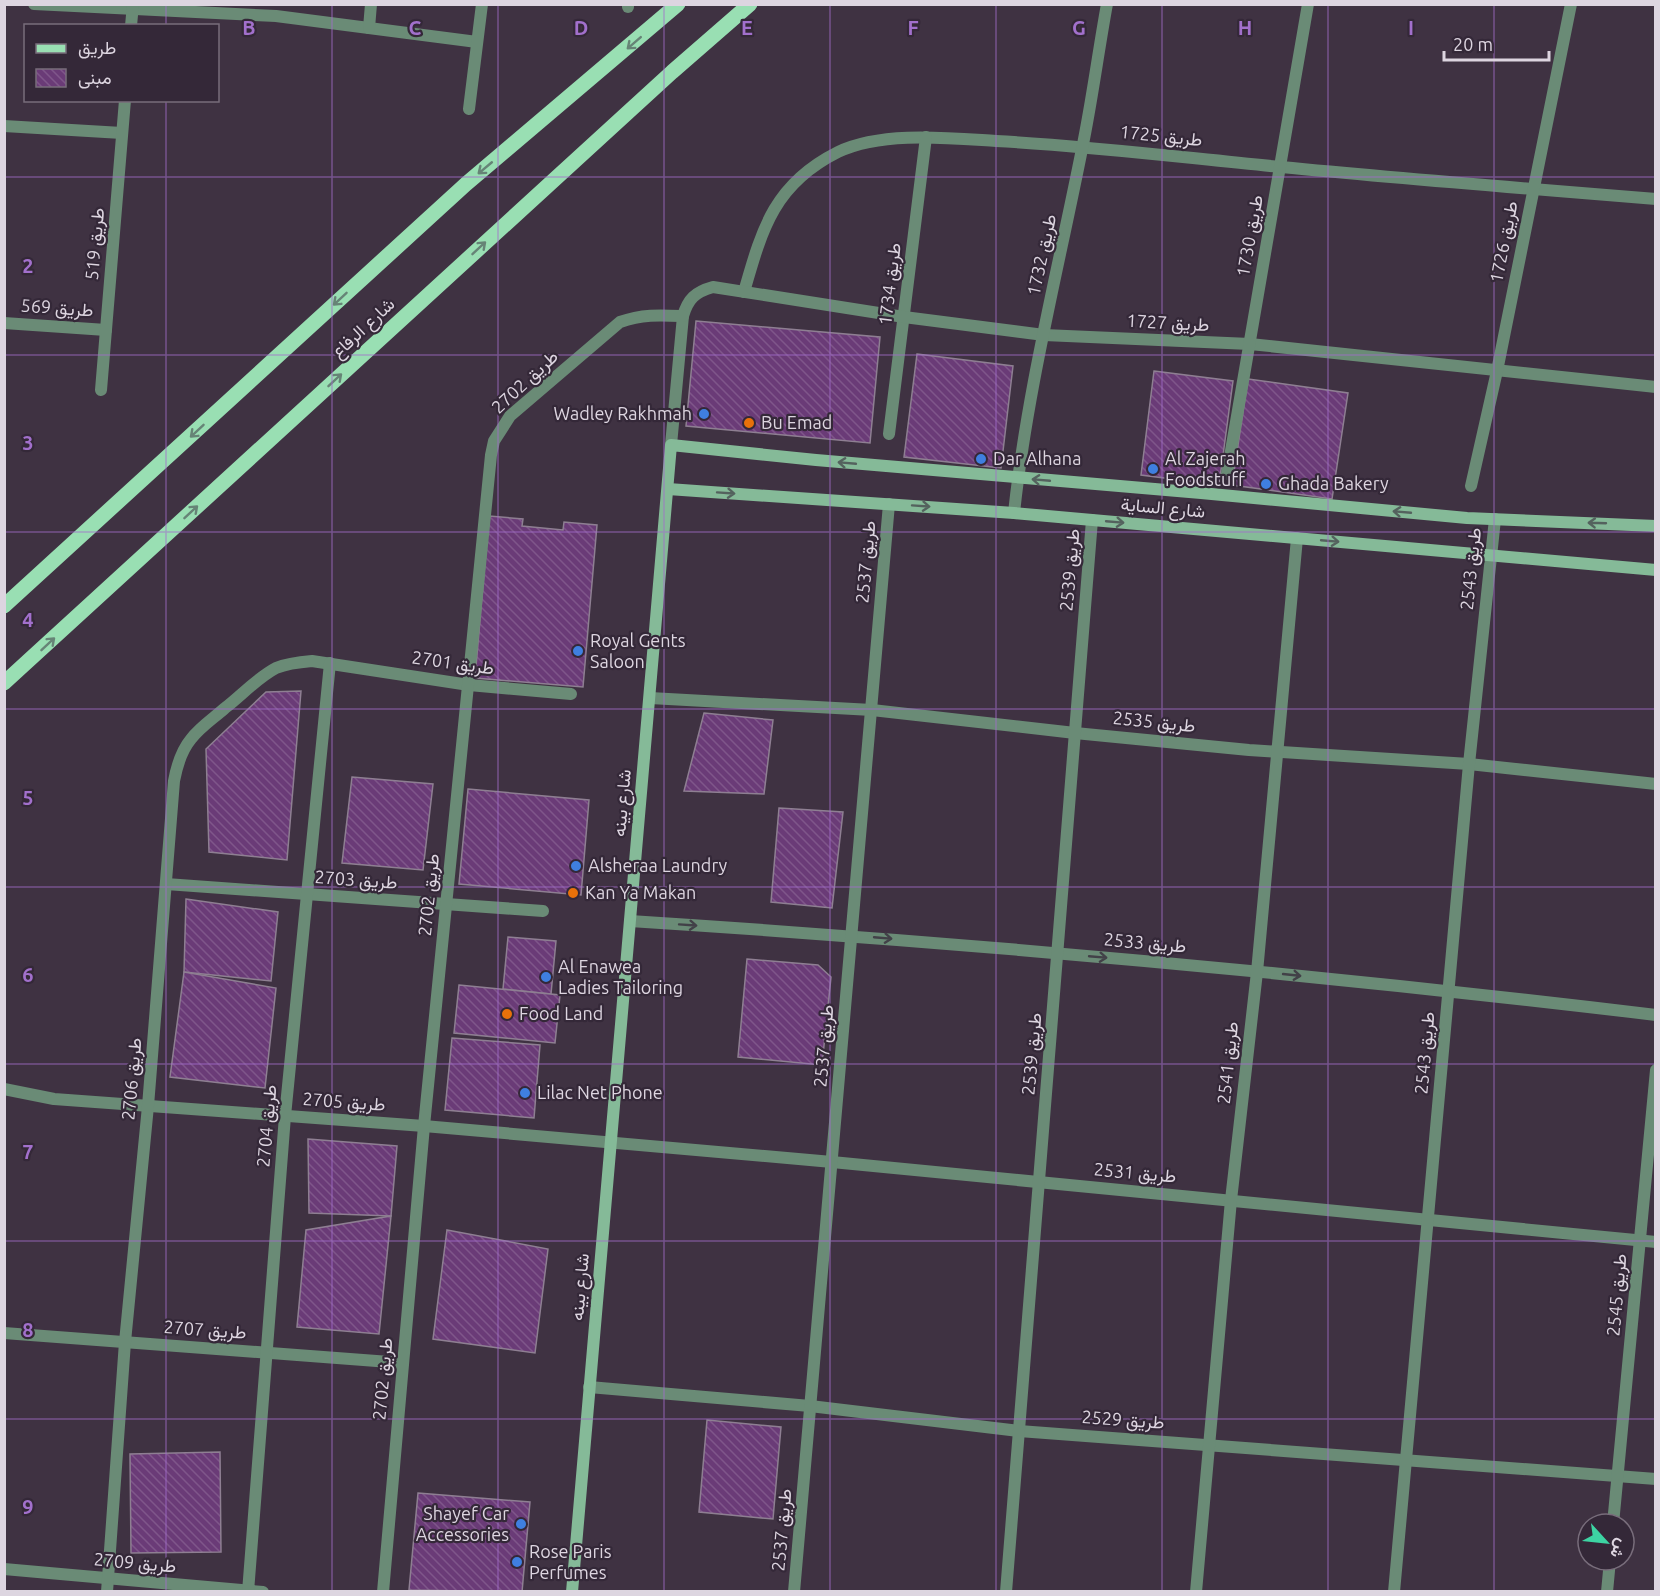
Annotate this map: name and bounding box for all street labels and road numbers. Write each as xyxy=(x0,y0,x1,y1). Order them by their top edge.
street label: طريق 1725 xyxy=(1119,121,1203,151)
street label: طريق 1730 xyxy=(1232,193,1268,279)
street label: طريق 1726 xyxy=(1485,199,1523,285)
street label: طريق 519 xyxy=(81,207,109,281)
street label: طريق 1732 xyxy=(1023,212,1061,298)
street label: طريق 1734 xyxy=(874,242,906,326)
street label: شارع الرفاع xyxy=(327,293,400,364)
street label: طريق 569 xyxy=(20,294,94,322)
street label: طريق 1727 xyxy=(1126,310,1210,336)
street label: طريق 2702 xyxy=(487,346,563,418)
street label: شارع الساية xyxy=(1120,493,1206,524)
street label: طريق 2537 xyxy=(851,520,881,604)
street label: طريق 2543 xyxy=(1456,527,1486,611)
street label: طريق 2539 xyxy=(1055,528,1085,612)
street label: طريق 2701 xyxy=(410,646,496,680)
street label: طريق 2535 xyxy=(1112,707,1196,737)
street label: شارع بينه xyxy=(608,768,637,838)
street label: طريق 2702 xyxy=(414,853,444,937)
street label: طريق 2703 xyxy=(314,866,398,894)
street label: طريق 2533 xyxy=(1103,928,1187,958)
street label: طريق 2537 xyxy=(809,1004,839,1088)
street label: طريق 2543 xyxy=(1410,1011,1440,1095)
street label: طريق 2539 xyxy=(1017,1012,1047,1096)
street label: طريق 2541 xyxy=(1213,1021,1243,1105)
street label: طريق 2706 xyxy=(117,1037,147,1121)
street label: طريق 2704 xyxy=(252,1084,282,1168)
street label: طريق 2705 xyxy=(302,1088,386,1116)
street label: طريق 2531 xyxy=(1093,1158,1177,1188)
street label: شارع بينه xyxy=(566,1252,595,1322)
street label: طريق 2545 xyxy=(1602,1253,1632,1337)
street label: طريق 2707 xyxy=(163,1316,247,1344)
street label: طريق 2702 xyxy=(368,1337,398,1421)
street label: طريق 2529 xyxy=(1081,1406,1165,1434)
street label: طريق 2537 xyxy=(767,1488,797,1572)
street label: طريق 2709 xyxy=(93,1548,177,1578)

